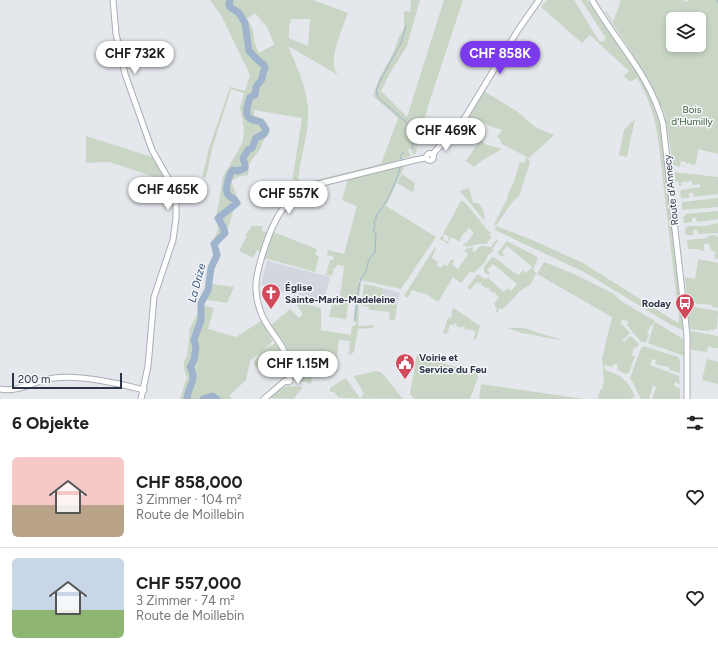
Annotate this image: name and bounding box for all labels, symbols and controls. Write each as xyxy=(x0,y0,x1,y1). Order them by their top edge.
map controls xyxy=(666,12,706,52)
button: layers xyxy=(666,12,706,52)
pin: CHF 732K xyxy=(94,41,176,75)
pin: CHF 858K xyxy=(459,41,541,75)
text: CHF 732K xyxy=(105,46,165,61)
text: CHF 858K xyxy=(469,46,531,61)
park label: Bois d'Humilly xyxy=(671,103,713,128)
pin: CHF 469K xyxy=(405,118,487,152)
text: CHF 469K xyxy=(415,123,477,138)
street label: Route d'Annecy xyxy=(661,153,681,226)
pin: CHF 465K xyxy=(127,177,209,211)
pin: CHF 557K xyxy=(248,181,330,215)
text: CHF 465K xyxy=(137,182,199,197)
text: CHF 557K xyxy=(259,186,319,201)
water label: La Drize xyxy=(186,262,208,304)
place label: Église Sainte-Marie-Madeleine xyxy=(285,281,396,306)
church icon: Église Sainte-Marie-Madeleine xyxy=(260,282,282,310)
bus stop icon: Roday xyxy=(674,292,696,320)
place label: Roday xyxy=(642,297,671,310)
pin: CHF 1.15M xyxy=(252,351,344,385)
place label: Voirie et Service du Feu xyxy=(419,351,487,376)
public building icon: Voirie et Service du Feu xyxy=(394,352,416,380)
text: CHF 1.15M xyxy=(267,356,329,371)
scale bar xyxy=(12,371,122,390)
text: 200 m xyxy=(18,373,50,386)
icon: filters xyxy=(684,412,706,434)
text: 6 Objekte xyxy=(12,413,89,433)
text: CHF 858,000 xyxy=(136,472,243,492)
icon: home xyxy=(44,473,92,521)
icon: heart xyxy=(684,486,706,508)
text: 3 Zimmer · 104 m² xyxy=(136,492,242,507)
text: Route de Moillebin xyxy=(136,507,244,522)
text: CHF 557,000 xyxy=(136,573,241,593)
icon: home xyxy=(44,574,92,622)
icon: heart xyxy=(684,587,706,609)
text: 3 Zimmer · 74 m² xyxy=(136,593,235,608)
text: Route de Moillebin xyxy=(136,608,244,623)

